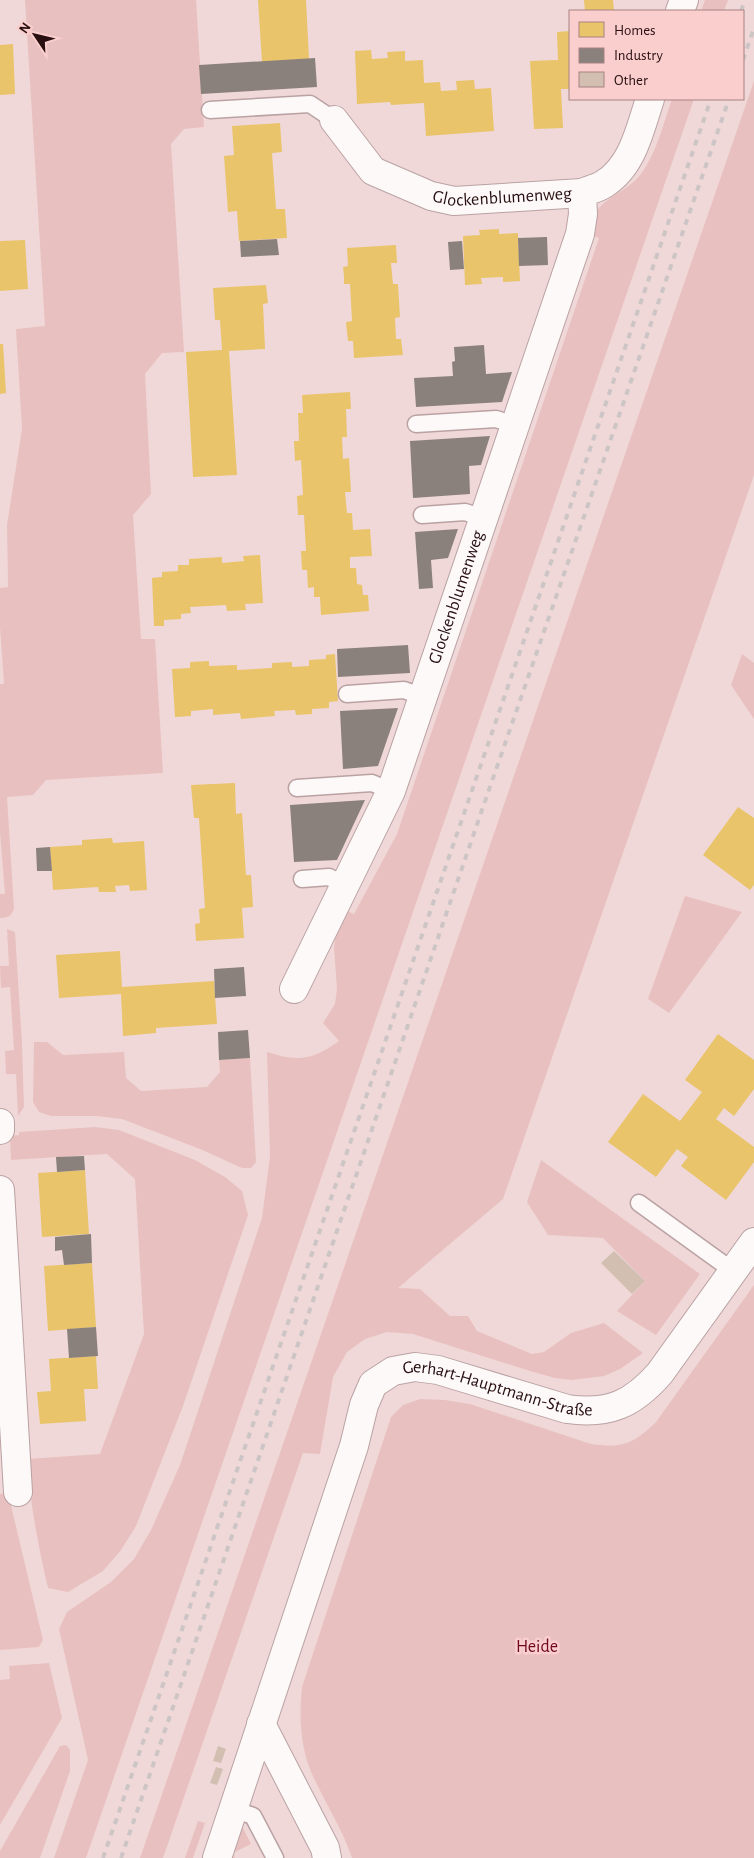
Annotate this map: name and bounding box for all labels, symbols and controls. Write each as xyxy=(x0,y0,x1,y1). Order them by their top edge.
north arrow xyxy=(10,10,60,60)
legend xyxy=(569,10,744,100)
text: N xyxy=(17,20,34,36)
text: Homes xyxy=(614,23,656,38)
text: Industry xyxy=(614,48,663,63)
text: Other xyxy=(614,73,648,88)
street label: Glockenblumenweg xyxy=(431,185,572,210)
street label: Glockenblumenweg xyxy=(426,528,488,666)
street label: Gerhart-Hauptmann-Straße xyxy=(401,1358,593,1420)
park label: Heide xyxy=(516,1638,558,1656)

